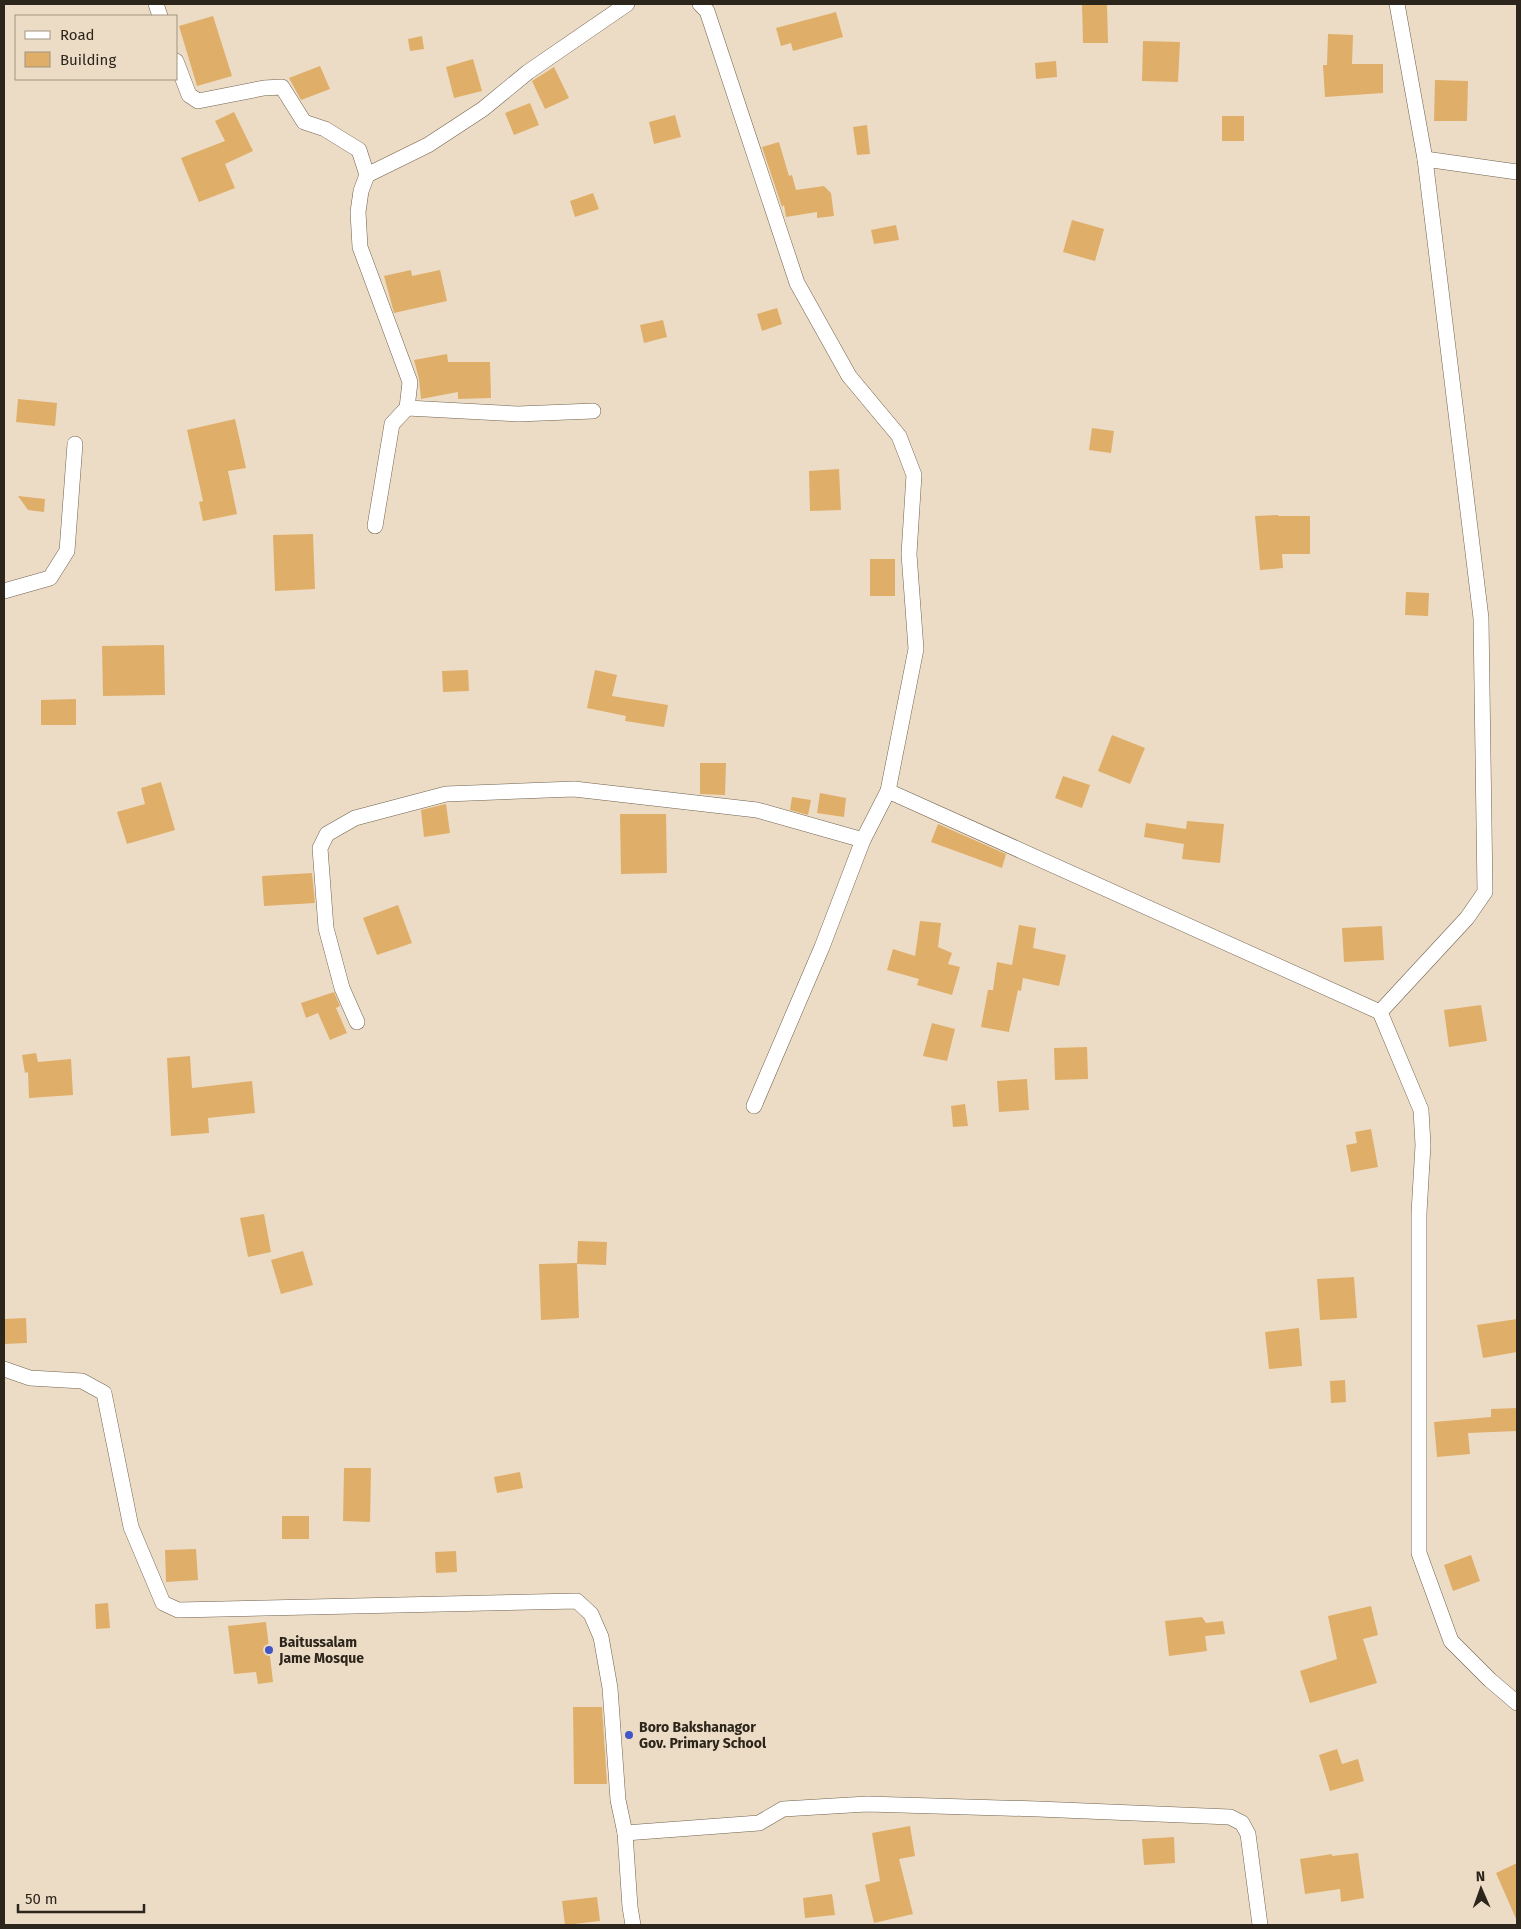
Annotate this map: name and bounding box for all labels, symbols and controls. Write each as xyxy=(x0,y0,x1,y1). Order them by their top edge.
legend xyxy=(15,15,178,80)
text: Road xyxy=(60,26,95,44)
text: Building xyxy=(60,51,116,69)
place label: Baitussalam Jame Mosque xyxy=(278,1634,364,1667)
marker: Baitussalam Jame Mosque xyxy=(263,1644,275,1656)
place label: Boro Bakshanagor Gov. Primary School xyxy=(639,1719,767,1752)
marker: Boro Bakshanagor Gov. Primary School xyxy=(623,1729,635,1741)
north arrow xyxy=(1456,1864,1506,1914)
text: N xyxy=(1476,1868,1486,1885)
scale bar xyxy=(18,1882,144,1914)
text: 50 m xyxy=(25,1890,58,1908)

